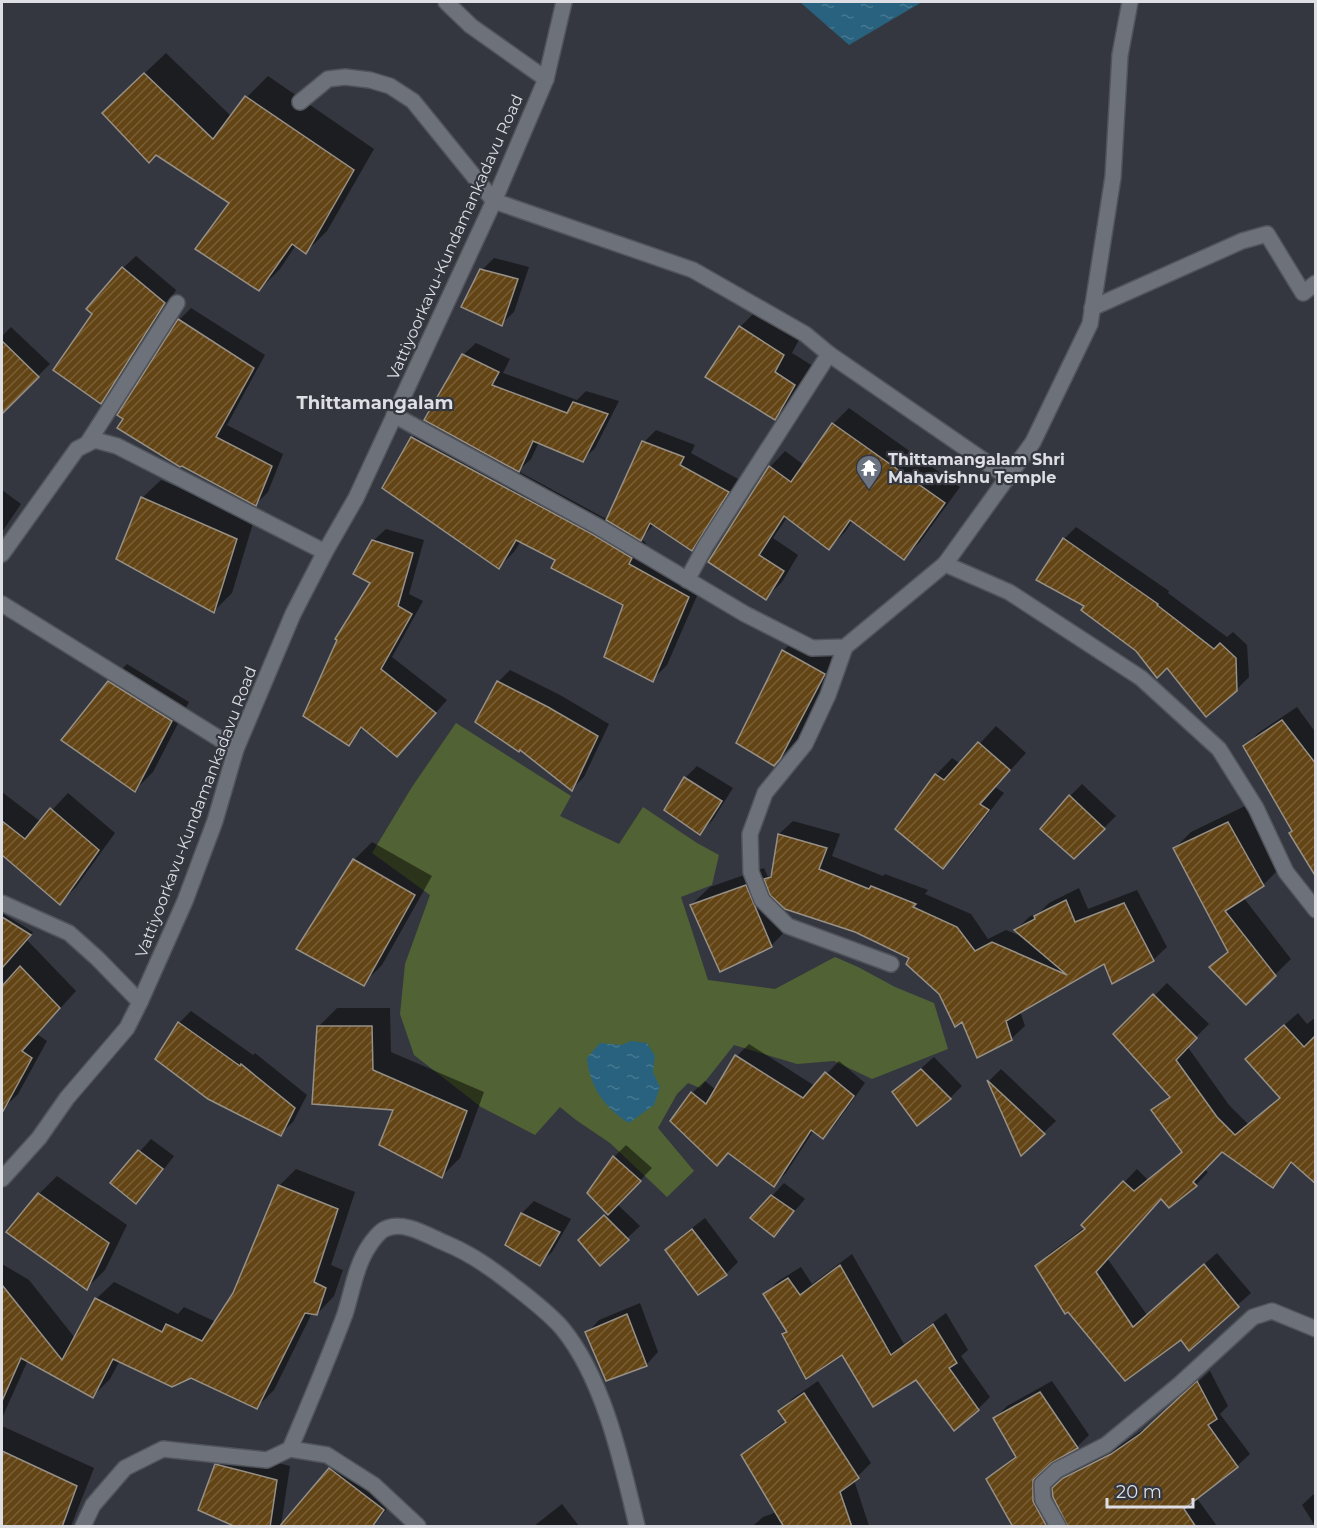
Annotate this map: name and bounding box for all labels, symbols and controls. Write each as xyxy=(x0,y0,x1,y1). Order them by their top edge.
street label: Vattiyoorkavu-Kundamankadavu Road xyxy=(383,91,527,383)
district label: Thittamangalam xyxy=(297,392,453,414)
place label: Thittamangalam Shri Mahavishnu Temple xyxy=(888,450,1065,487)
temple icon: Thittamangalam Shri Mahavishnu Temple xyxy=(854,453,884,491)
street label: Vattiyoorkavu-Kundamankadavu Road xyxy=(132,664,260,960)
scale bar xyxy=(1107,1471,1192,1509)
text: 20 m xyxy=(1116,1481,1162,1503)

